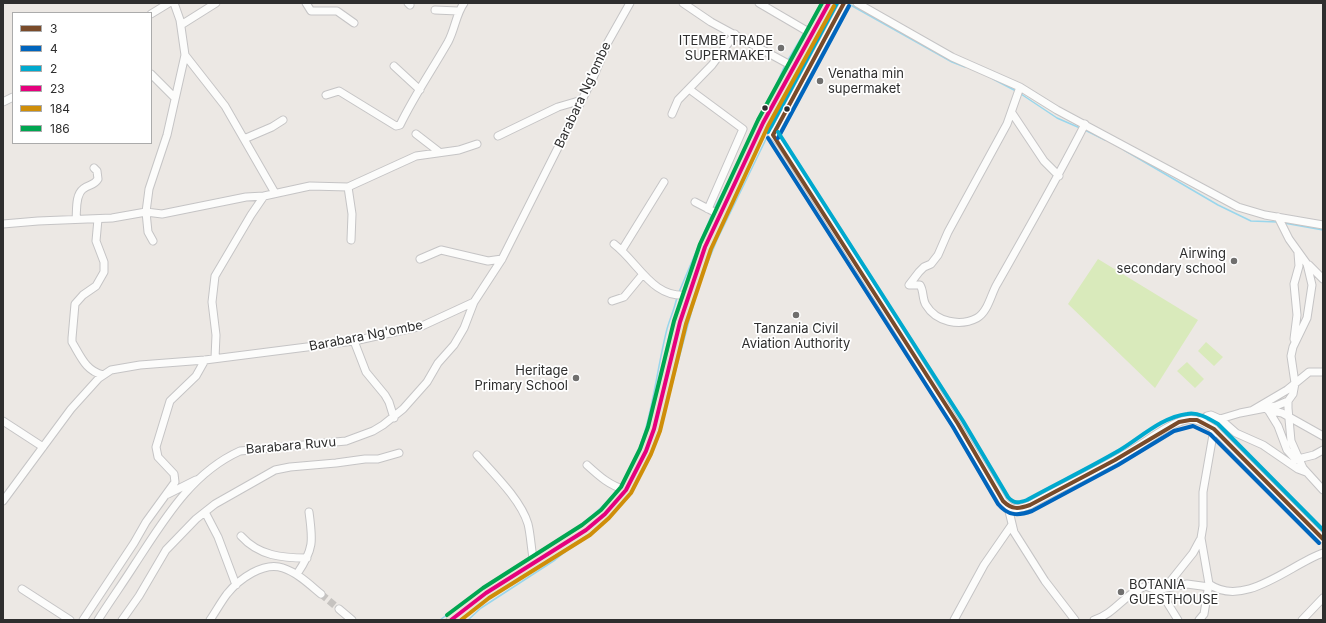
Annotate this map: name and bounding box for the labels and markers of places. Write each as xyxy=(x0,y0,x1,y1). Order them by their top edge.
place label: ITEMBE TRADE SUPERMAKET xyxy=(679,33,773,64)
marker: ITEMBE TRADE SUPERMAKET xyxy=(776,43,786,53)
place label: Venatha min supermaket xyxy=(828,66,904,97)
marker: Venatha min supermaket xyxy=(815,76,825,86)
unlabelled marker xyxy=(760,103,770,113)
unlabelled marker xyxy=(782,104,792,114)
place label: Airwing secondary school xyxy=(1117,246,1226,277)
marker: Airwing secondary school xyxy=(1229,256,1239,266)
marker: Tanzania Civil Aviation Authority xyxy=(791,310,801,320)
place label: Tanzania Civil Aviation Authority xyxy=(742,321,850,352)
place label: Heritage Primary School xyxy=(475,363,568,394)
marker: Heritage Primary School xyxy=(571,373,581,383)
place label: BOTANIA GUESTHOUSE xyxy=(1129,577,1218,608)
marker: BOTANIA GUESTHOUSE xyxy=(1116,587,1126,597)

